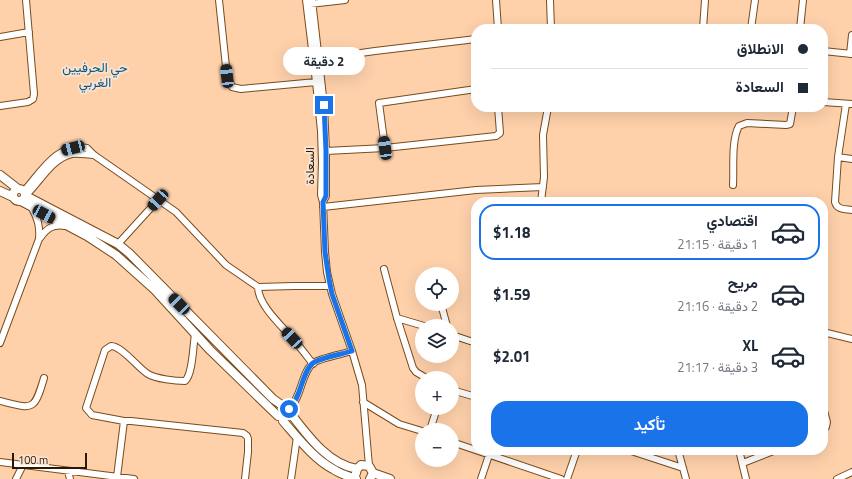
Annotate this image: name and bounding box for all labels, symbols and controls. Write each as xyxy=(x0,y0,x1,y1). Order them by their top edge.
text: الانطلاق xyxy=(737,37,784,60)
callout: 2 دقيقة xyxy=(283,47,365,75)
text: 2 دقيقة xyxy=(304,51,344,71)
district label: حي الحرفيين الغربي xyxy=(62,57,128,93)
car xyxy=(220,63,234,89)
text: السعادة xyxy=(735,75,784,98)
route end xyxy=(315,96,333,114)
car xyxy=(377,135,393,161)
car xyxy=(60,139,86,157)
street label: السعادة xyxy=(300,147,319,185)
car xyxy=(146,187,170,213)
car xyxy=(31,203,57,225)
text: اقتصادي xyxy=(706,209,758,232)
icon: car xyxy=(770,214,806,250)
text: $1.18 xyxy=(493,221,530,244)
text: 1 دقيقة · 21:15 xyxy=(677,234,758,254)
map controls xyxy=(415,267,459,467)
button: locate xyxy=(415,267,459,311)
text: مريح xyxy=(728,271,758,294)
icon: car xyxy=(770,276,806,312)
text: $1.59 xyxy=(493,283,530,306)
car xyxy=(166,291,192,317)
text: 2 دقيقة · 21:16 xyxy=(677,296,758,316)
button: layers xyxy=(415,319,459,363)
car xyxy=(279,325,305,351)
text: XL xyxy=(742,334,758,357)
icon: car xyxy=(770,338,806,374)
text: $2.01 xyxy=(493,345,530,368)
text: 3 دقيقة · 21:17 xyxy=(677,357,758,377)
button: + xyxy=(415,371,459,415)
route start xyxy=(280,400,298,418)
button: تأكيد xyxy=(491,401,808,447)
button: − xyxy=(415,423,459,467)
scale bar xyxy=(12,451,87,470)
text: 100 m xyxy=(18,452,48,468)

